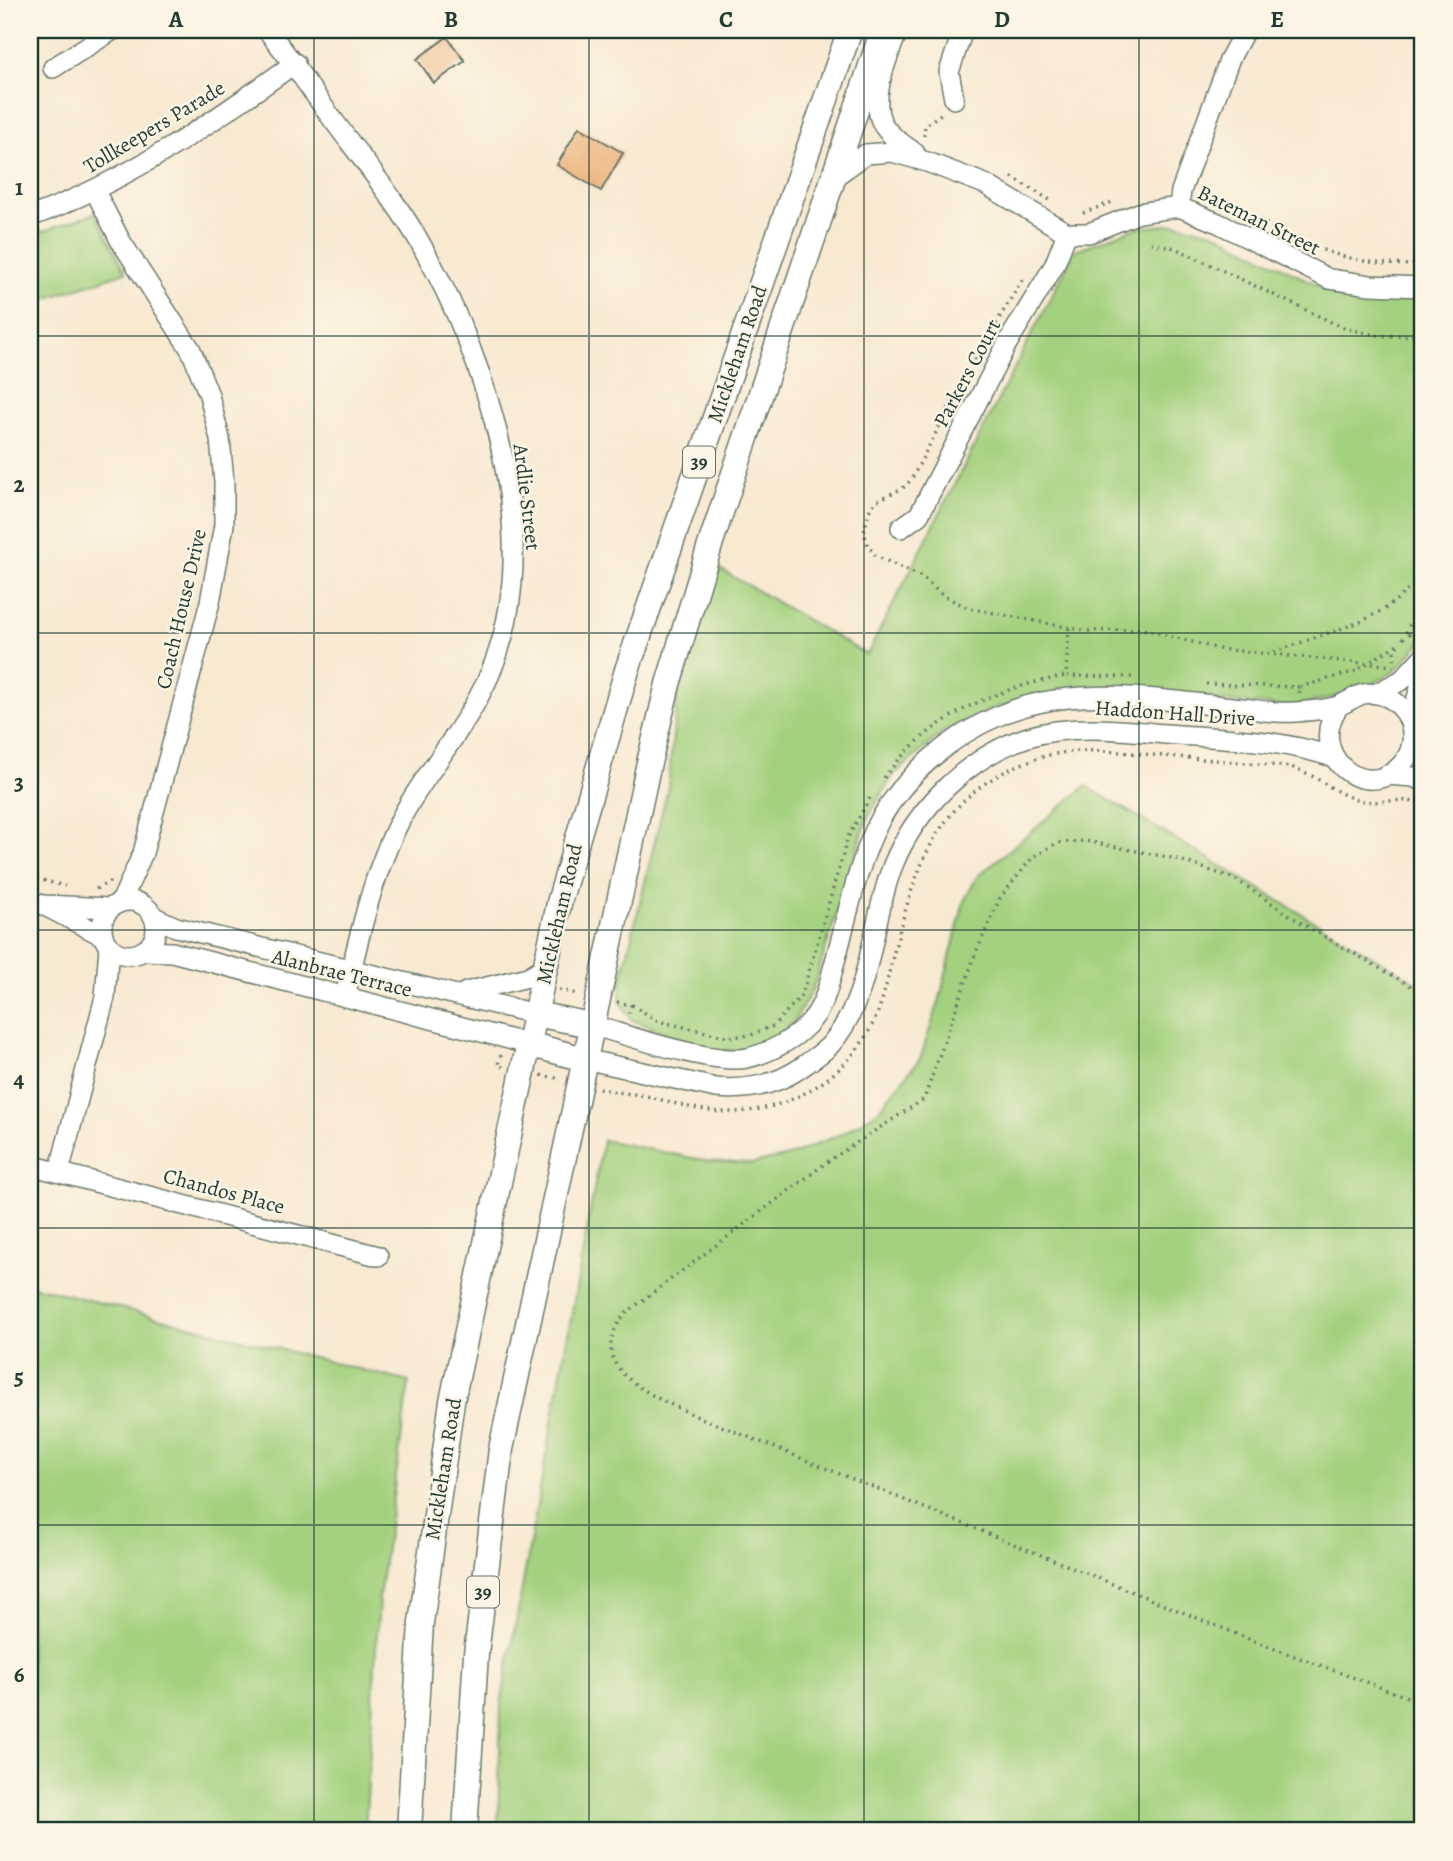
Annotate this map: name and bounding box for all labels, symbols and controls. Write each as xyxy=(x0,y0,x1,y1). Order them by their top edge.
text: A xyxy=(168,4,184,35)
text: B xyxy=(444,4,458,35)
text: C xyxy=(719,4,733,35)
text: D xyxy=(994,4,1010,35)
text: E xyxy=(1270,4,1284,35)
street label: Tollkeepers Parade xyxy=(78,74,230,180)
text: 1 xyxy=(15,172,23,203)
street label: Bateman Street xyxy=(1193,178,1325,262)
street label: Mickleham Road xyxy=(700,281,774,427)
street label: Parkers Court xyxy=(927,314,1007,432)
street label: Ardlie Street xyxy=(506,441,547,552)
road number: 39 xyxy=(683,446,715,477)
text: 2 xyxy=(13,469,25,500)
street label: Coach House Drive xyxy=(149,526,213,692)
street label: Haddon Hall Drive xyxy=(1094,693,1256,733)
text: 3 xyxy=(14,767,24,798)
street label: Mickleham Road xyxy=(529,840,589,987)
street label: Alanbrae Terrace xyxy=(268,942,415,1004)
text: 4 xyxy=(14,1064,25,1095)
street label: Chandos Place xyxy=(160,1161,288,1221)
text: 5 xyxy=(14,1361,24,1392)
street label: Mickleham Road xyxy=(418,1395,468,1542)
road number: 39 xyxy=(467,1576,499,1608)
text: 6 xyxy=(14,1659,25,1690)

